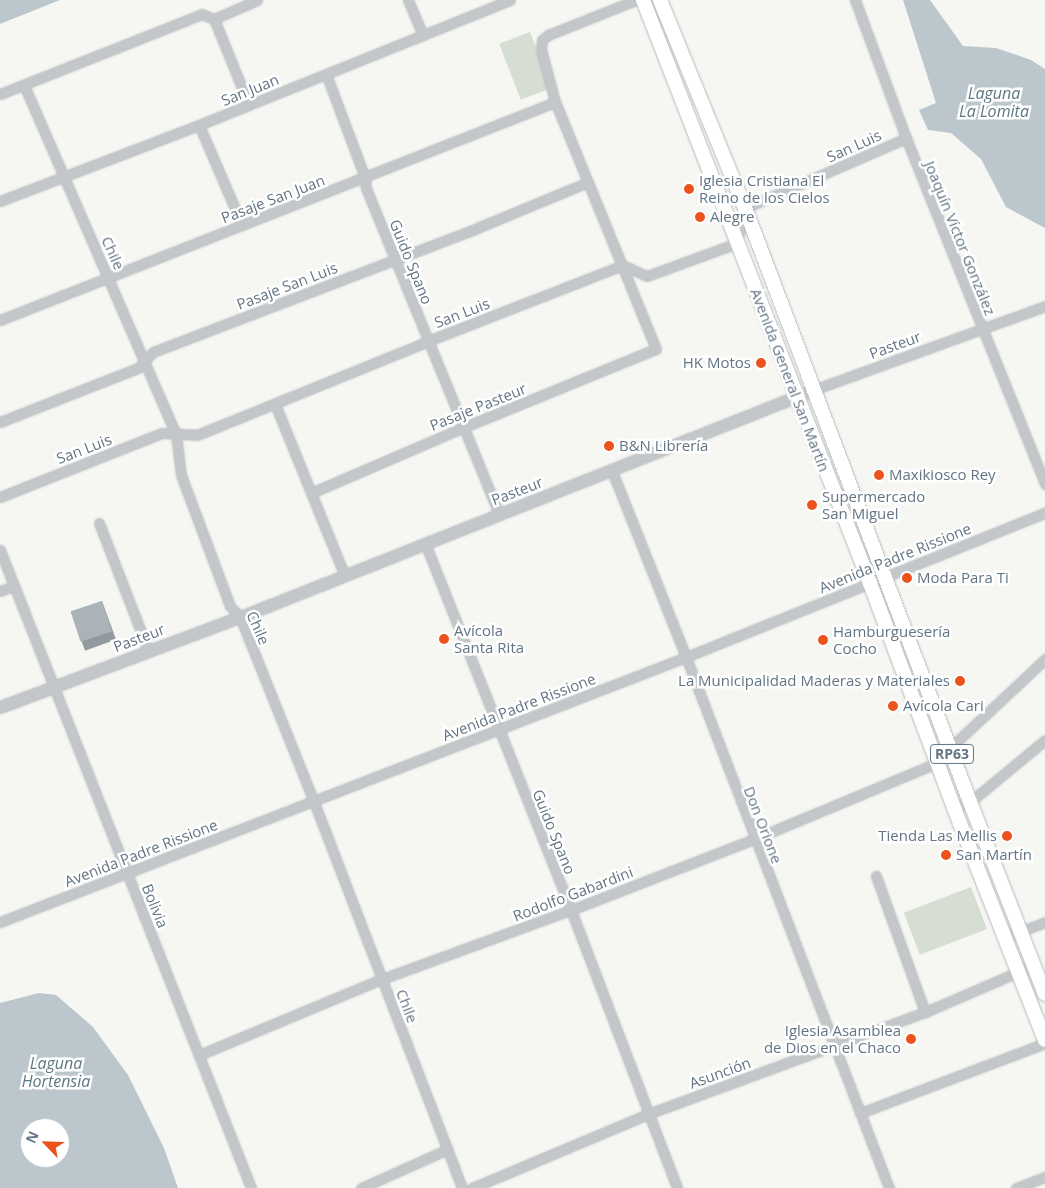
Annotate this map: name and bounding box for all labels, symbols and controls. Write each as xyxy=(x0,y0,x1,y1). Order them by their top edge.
street label: San Juan xyxy=(219,70,281,110)
water label: Laguna La Lomita xyxy=(959,83,1029,121)
street label: San Luis xyxy=(824,126,884,166)
street label: Joaquín Víctor González xyxy=(921,158,999,318)
street label: Pasaje San Juan xyxy=(219,171,327,227)
place label: Iglesia Cristiana El Reino de los Cielos xyxy=(699,171,830,206)
marker: Iglesia Cristiana El Reino de los Cielos xyxy=(683,183,695,195)
place label: Alegre xyxy=(710,208,754,226)
marker: Alegre xyxy=(694,211,706,223)
street label: Guido Spano xyxy=(386,217,436,307)
street label: Chile xyxy=(98,234,128,272)
street label: Pasaje San Luis xyxy=(234,259,340,313)
street label: Avenida General San Martín xyxy=(747,286,833,474)
street label: San Luis xyxy=(432,294,492,332)
street label: Pasteur xyxy=(867,327,923,363)
place label: HK Motos xyxy=(683,354,751,372)
marker: HK Motos xyxy=(755,357,767,369)
street label: Pasaje Pasteur xyxy=(427,379,529,435)
street label: San Luis xyxy=(54,430,114,468)
place label: B&N Librería xyxy=(619,437,708,455)
marker: B&N Librería xyxy=(603,440,615,452)
place label: Maxikiosco Rey xyxy=(889,466,996,484)
marker: Maxikiosco Rey xyxy=(873,469,885,481)
street label: Pasteur xyxy=(489,473,545,509)
place label: Supermercado San Miguel xyxy=(822,487,925,522)
marker: Supermercado San Miguel xyxy=(806,499,818,511)
street label: Avenida Padre Rissione xyxy=(816,519,974,597)
place label: Moda Para Ti xyxy=(917,569,1009,587)
marker: Moda Para Ti xyxy=(901,572,913,584)
street label: Chile xyxy=(243,609,273,647)
street label: Pasteur xyxy=(111,620,167,656)
place label: Avícola Santa Rita xyxy=(454,621,524,656)
place label: Hamburguesería Cocho xyxy=(833,622,950,657)
marker: Avícola Santa Rita xyxy=(438,633,450,645)
marker: Hamburguesería Cocho xyxy=(817,634,829,646)
street label: Avenida Padre Rissione xyxy=(440,669,598,745)
place label: La Municipalidad Maderas y Materiales xyxy=(678,672,950,690)
marker: La Municipalidad Maderas y Materiales xyxy=(954,675,966,687)
place label: Avícola Cari xyxy=(903,697,984,715)
marker: Avícola Cari xyxy=(887,700,899,712)
road number: RP63 xyxy=(930,742,974,766)
street label: Don Orione xyxy=(740,784,786,866)
street label: Guido Spano xyxy=(529,787,579,877)
street label: Avenida Padre Rissione xyxy=(62,815,220,891)
place label: Tienda Las Mellis xyxy=(878,827,997,845)
marker: Tienda Las Mellis xyxy=(1001,830,1013,842)
place label: San Martín xyxy=(956,846,1032,864)
marker: San Martín xyxy=(940,849,952,861)
street label: Rodolfo Gabardini xyxy=(510,863,636,925)
street label: Bolivia xyxy=(138,881,172,931)
street label: Chile xyxy=(392,987,422,1025)
place label: Iglesia Asamblea de Dios en el Chaco xyxy=(764,1021,901,1056)
marker: Iglesia Asamblea de Dios en el Chaco xyxy=(905,1033,917,1045)
water label: Laguna Hortensia xyxy=(22,1053,90,1091)
street label: Asunción xyxy=(687,1054,753,1092)
north arrow xyxy=(20,1118,70,1168)
text: N xyxy=(21,1128,43,1146)

